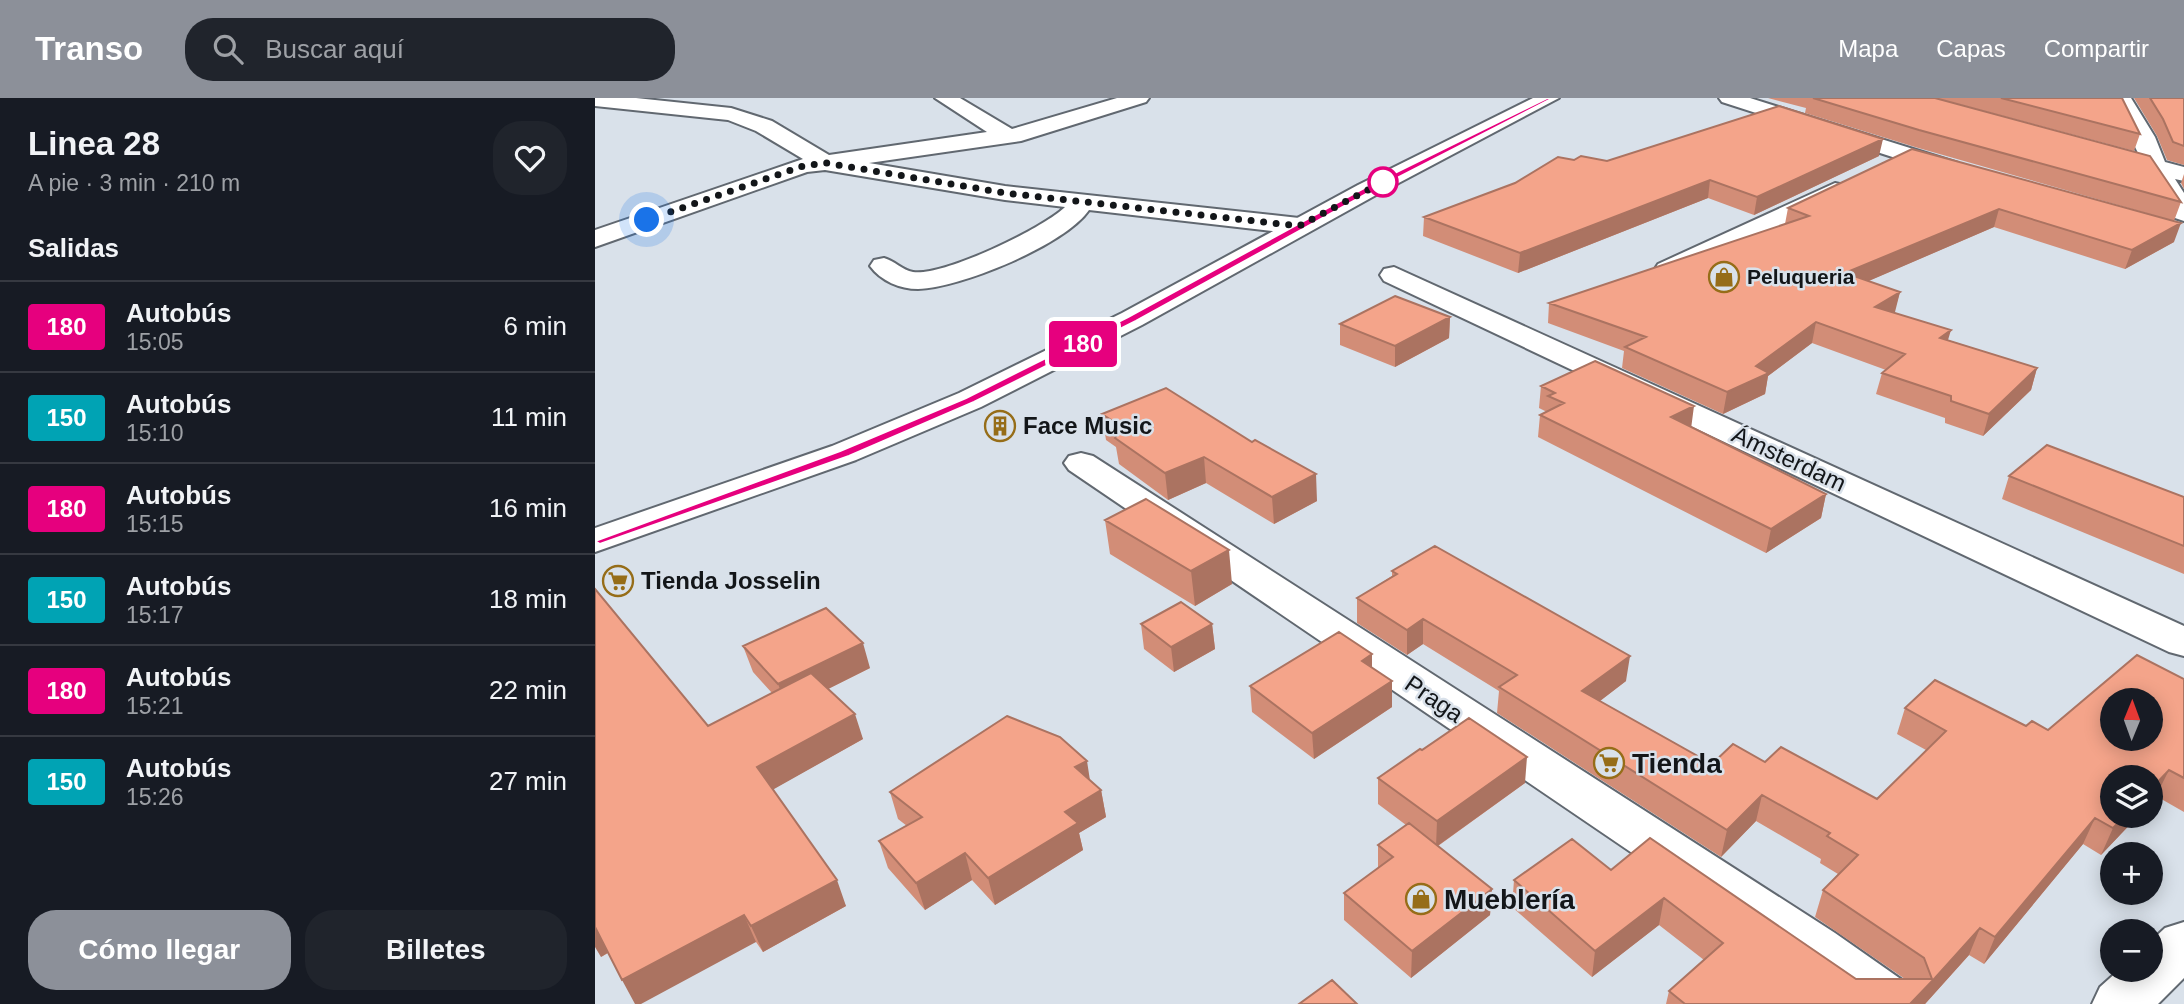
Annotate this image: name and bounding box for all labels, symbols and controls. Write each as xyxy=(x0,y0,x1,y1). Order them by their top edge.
search box xyxy=(185,18,675,81)
text: Transo xyxy=(35,30,143,67)
icon: search xyxy=(209,30,247,68)
text: Buscar aquí xyxy=(265,34,404,64)
text: Mapa xyxy=(1838,35,1898,62)
text: Capas xyxy=(1936,35,2006,62)
text: Compartir xyxy=(2044,35,2149,62)
button: heart xyxy=(493,121,567,195)
text: Linea 28 xyxy=(28,125,160,162)
unlabelled marker xyxy=(1368,167,1398,197)
text: A pie · 3 min · 210 m xyxy=(28,170,240,196)
your location xyxy=(629,202,664,237)
text: Salidas xyxy=(28,233,119,263)
shop icon: Peluqueria xyxy=(1707,260,1741,294)
place label: Peluqueria xyxy=(1747,265,1855,288)
text: Autobús xyxy=(126,298,231,328)
text: 6 min xyxy=(503,311,567,341)
text: 180 xyxy=(46,313,87,340)
line badge: 180 xyxy=(1043,321,1123,367)
text: 15:05 xyxy=(126,329,184,355)
text: 180 xyxy=(1063,330,1103,357)
text: Autobús xyxy=(126,389,231,419)
text: 11 min xyxy=(491,402,567,432)
text: 150 xyxy=(46,404,87,431)
building icon: Face Music xyxy=(983,409,1017,443)
place label: Face Music xyxy=(1023,412,1152,439)
text: 15:10 xyxy=(126,420,184,446)
street label: Ámsterdam xyxy=(1728,420,1851,497)
text: Autobús xyxy=(126,480,231,510)
text: 16 min xyxy=(489,493,567,523)
text: 180 xyxy=(46,495,87,522)
text: 15:15 xyxy=(126,511,184,537)
supermarket icon: Tienda Josselin xyxy=(601,564,635,598)
place label: Tienda Josselin xyxy=(641,567,821,594)
text: Autobús xyxy=(126,571,231,601)
text: 18 min xyxy=(489,584,567,614)
text: 150 xyxy=(46,586,87,613)
text: 15:17 xyxy=(126,602,184,628)
text: Autobús xyxy=(126,662,231,692)
street label: Praga xyxy=(1400,669,1469,728)
text: 22 min xyxy=(489,675,567,705)
text: 180 xyxy=(46,677,87,704)
north arrow xyxy=(2100,688,2163,751)
map controls xyxy=(2100,688,2163,982)
text: 15:21 xyxy=(126,693,184,719)
supermarket icon: Tienda xyxy=(1592,746,1626,780)
place label: Tienda xyxy=(1632,748,1722,779)
text: Autobús xyxy=(126,753,231,783)
button: layers xyxy=(2100,765,2163,828)
text: 27 min xyxy=(489,766,567,796)
text: 150 xyxy=(46,768,87,795)
text: 15:26 xyxy=(126,784,184,810)
button: + xyxy=(2100,842,2163,905)
shop icon: Mueblería xyxy=(1404,882,1438,916)
place label: Mueblería xyxy=(1444,884,1575,915)
button: Cómo llegar xyxy=(28,910,291,990)
button: Billetes xyxy=(305,910,567,990)
button: − xyxy=(2100,919,2163,982)

